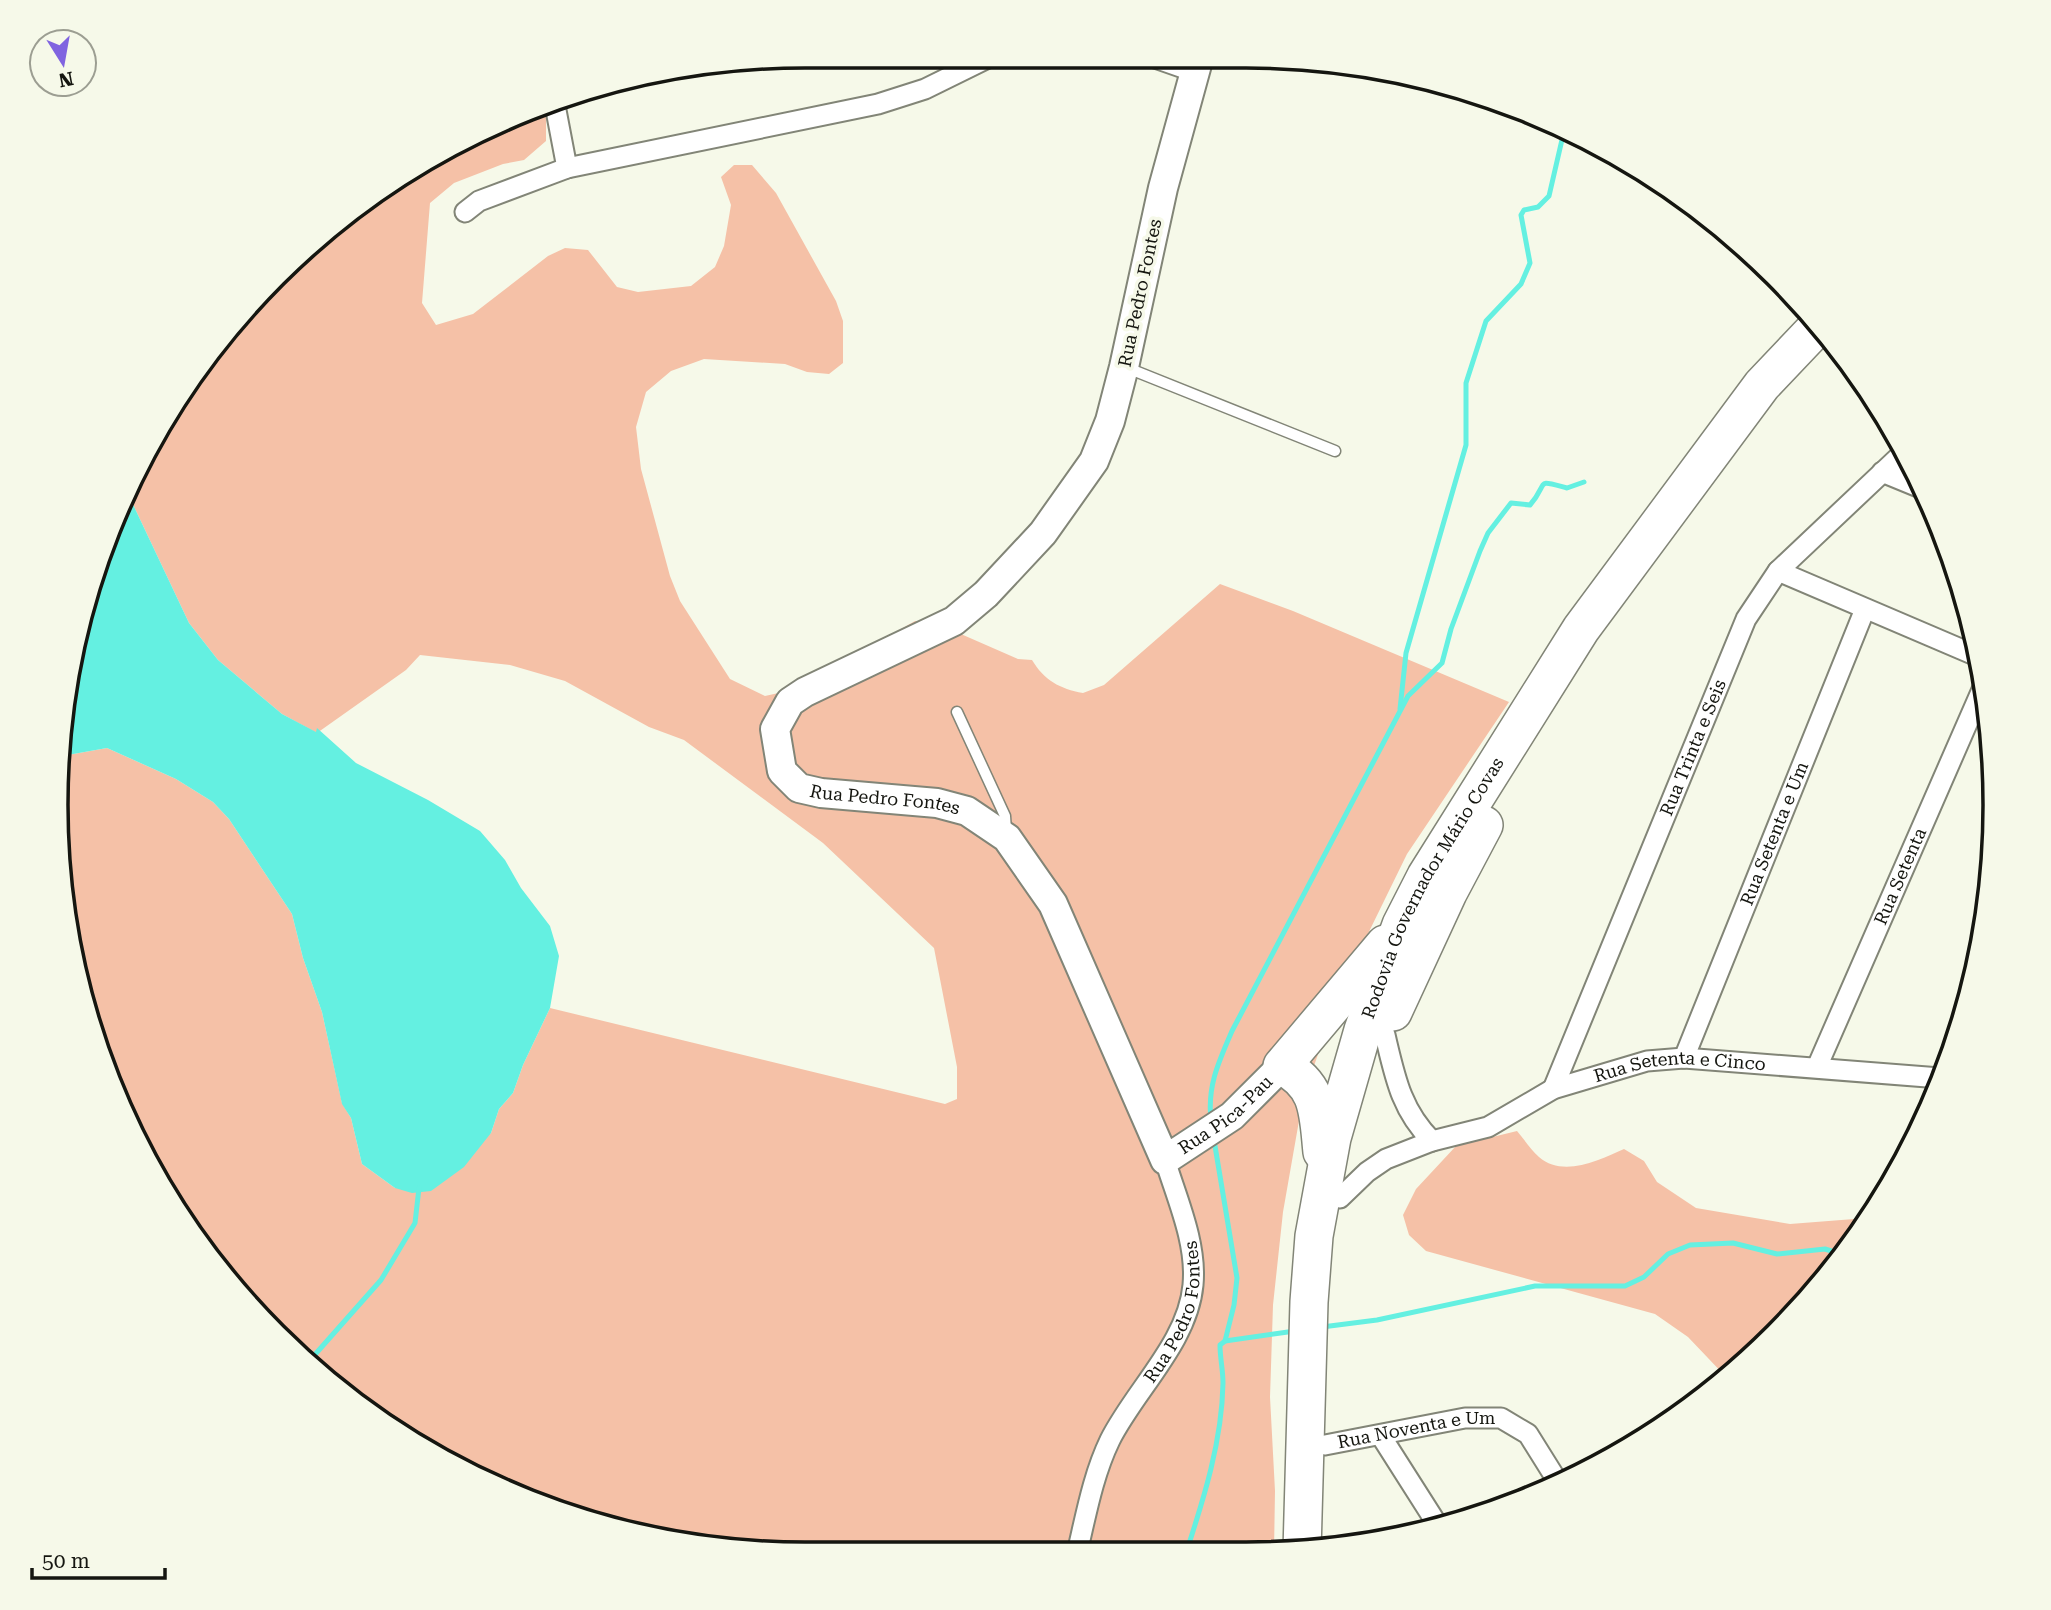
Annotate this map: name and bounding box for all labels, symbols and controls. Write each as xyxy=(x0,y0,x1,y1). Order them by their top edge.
north arrow xyxy=(28,28,98,98)
text: N xyxy=(56,67,76,92)
street label: Rua Pedro Fontes xyxy=(1114,217,1165,369)
street label: Rua Trinta e Seis xyxy=(1655,676,1730,819)
street label: Rodovia Governador Mário Covas xyxy=(1357,753,1508,1021)
street label: Rua Setenta e Um xyxy=(1736,758,1812,908)
street label: Rua Pedro Fontes xyxy=(808,780,962,819)
street label: Rua Setenta xyxy=(1870,824,1930,928)
street label: Rua Setenta e Cinco xyxy=(1591,1047,1767,1086)
street label: Rua Pica-Pau xyxy=(1174,1071,1277,1158)
street label: Rua Pedro Fontes xyxy=(1139,1239,1204,1387)
street label: Rua Noventa e Um xyxy=(1336,1407,1495,1452)
scale bar xyxy=(32,1536,164,1580)
text: 50 m xyxy=(42,1549,90,1573)

